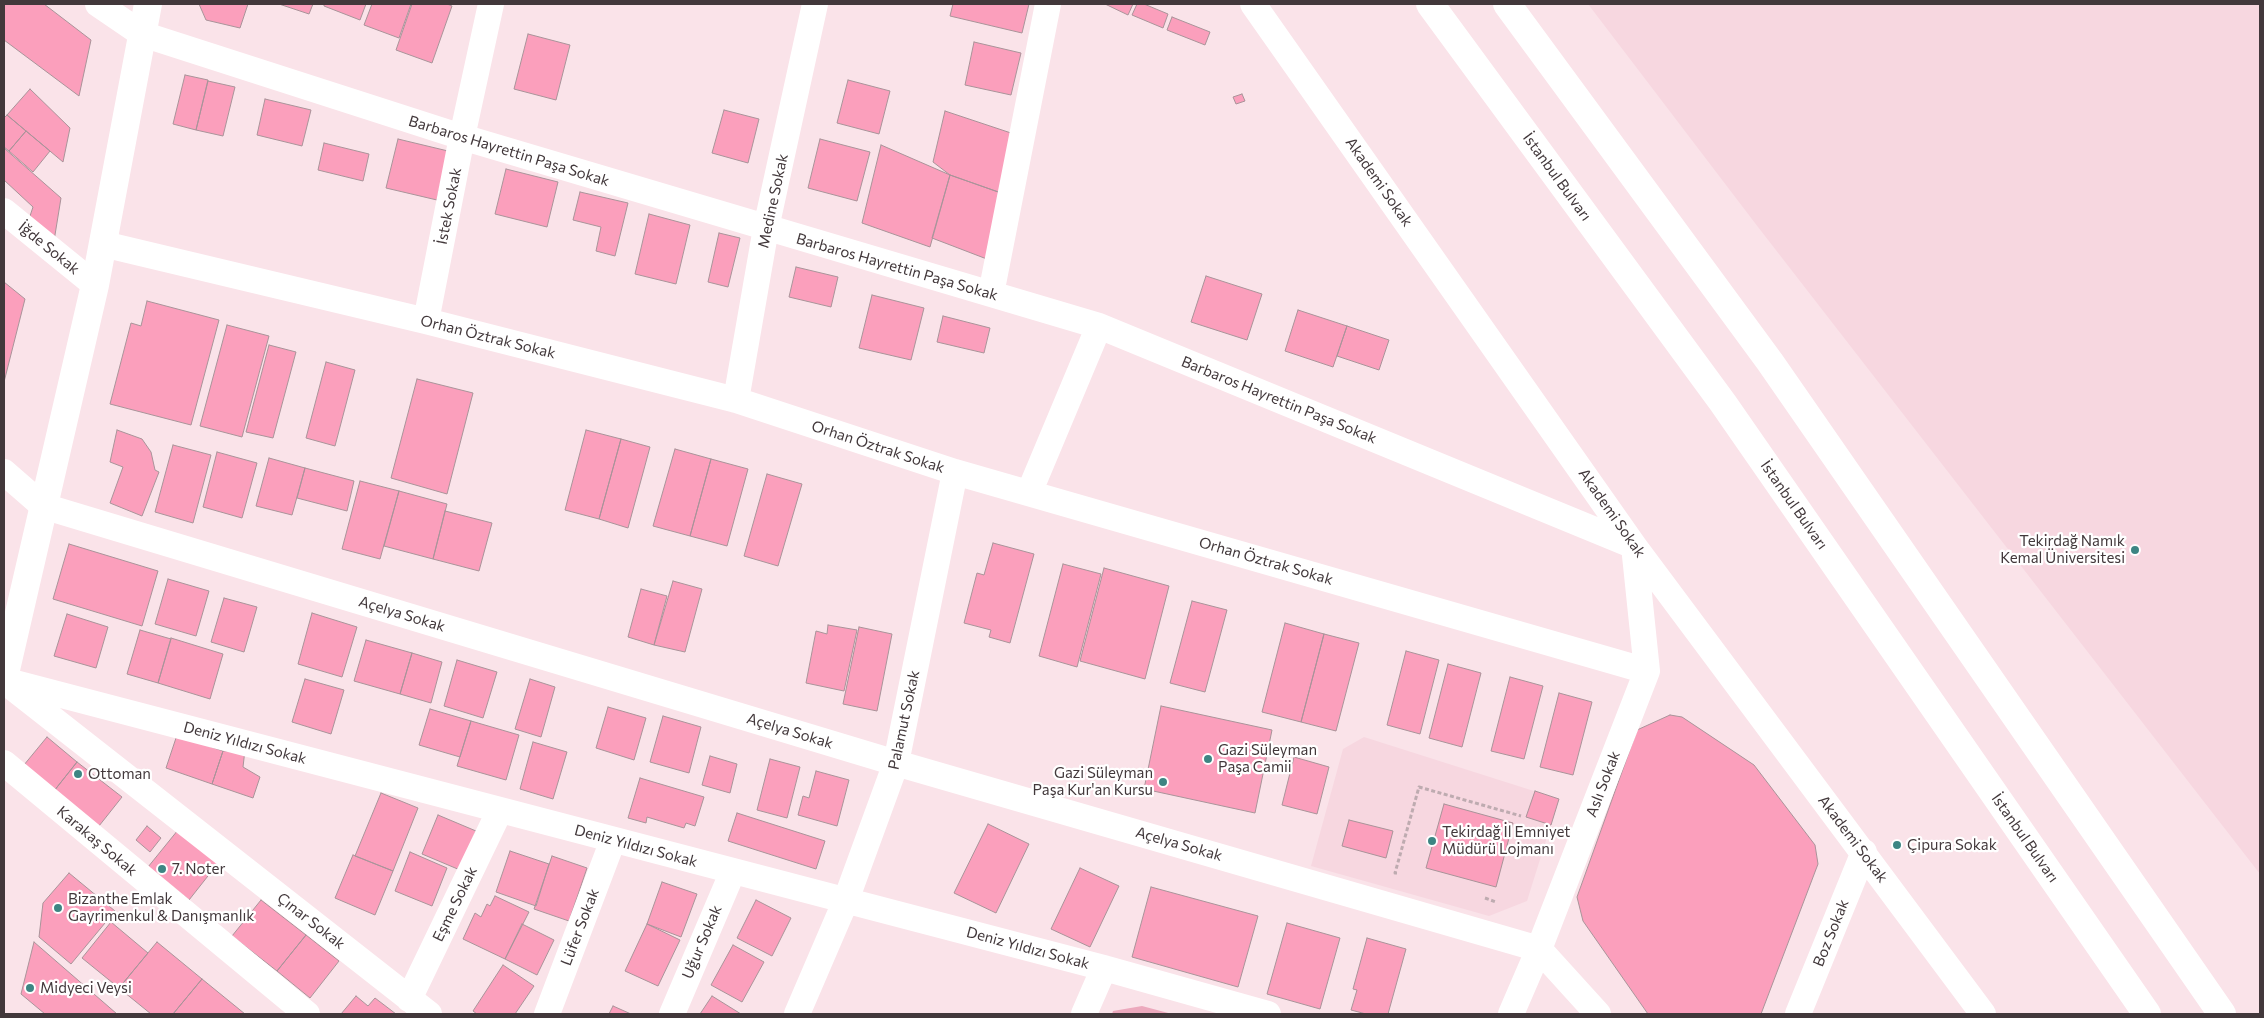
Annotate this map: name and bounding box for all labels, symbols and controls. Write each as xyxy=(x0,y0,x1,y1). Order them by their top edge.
street label: Barbaros Hayrettin Paşa Sokak xyxy=(406,112,612,190)
street label: İstanbul Bulvarı xyxy=(1519,129,1595,225)
street label: Akademi Sokak xyxy=(1342,134,1416,230)
street label: Medine Sokak xyxy=(754,152,792,250)
street label: İstek Sokak xyxy=(433,166,465,246)
street label: İğde Sokak xyxy=(15,218,83,278)
street label: Barbaros Hayrettin Paşa Sokak xyxy=(794,230,1000,304)
street label: Orhan Öztrak Sokak xyxy=(419,312,557,362)
street label: Barbaros Hayrettin Paşa Sokak xyxy=(1179,353,1379,447)
street label: Orhan Öztrak Sokak xyxy=(809,417,947,477)
street label: İstanbul Bulvarı xyxy=(1757,457,1831,553)
street label: Akademi Sokak xyxy=(1575,465,1649,561)
place label: Tekirdağ Namık Kemal Üniversitesi xyxy=(2000,532,2125,567)
street label: Orhan Öztrak Sokak xyxy=(1197,533,1335,589)
marker: Tekirdağ Namık Kemal Üniversitesi xyxy=(2129,544,2141,556)
street label: Açelya Sokak xyxy=(357,592,447,636)
street label: Palamut Sokak xyxy=(885,669,923,771)
street label: Açelya Sokak xyxy=(745,709,835,753)
street label: Deniz Yıldızı Sokak xyxy=(181,718,309,768)
place label: Gazi Süleyman Paşa Camii xyxy=(1218,741,1317,776)
street label: Aslı Sokak xyxy=(1582,748,1624,820)
marker: Gazi Süleyman Paşa Camii xyxy=(1202,753,1214,765)
place label: Gazi Süleyman Paşa Kur'an Kursu xyxy=(1032,764,1153,799)
place label: Ottoman xyxy=(88,765,151,783)
marker: Ottoman xyxy=(72,768,84,780)
marker: Gazi Süleyman Paşa Kur'an Kursu xyxy=(1157,776,1169,788)
street label: İstanbul Bulvarı xyxy=(1988,790,2062,886)
street label: Akademi Sokak xyxy=(1814,792,1892,886)
street label: Karakaş Sokak xyxy=(53,802,141,880)
street label: Deniz Yıldızı Sokak xyxy=(572,821,700,871)
street label: Açelya Sokak xyxy=(1134,823,1224,865)
place label: Tekirdağ İl Emniyet Müdürü Lojmanı xyxy=(1442,823,1570,858)
marker: Tekirdağ İl Emniyet Müdürü Lojmanı xyxy=(1426,835,1438,847)
place label: Çipura Sokak xyxy=(1907,836,1997,854)
marker: Çipura Sokak xyxy=(1891,839,1903,851)
place label: 7. Noter xyxy=(172,860,225,878)
marker: 7. Noter xyxy=(156,863,168,875)
street label: Eşme Sokak xyxy=(429,863,481,945)
street label: Lüfer Sokak xyxy=(557,886,603,968)
street label: Çınar Sokak xyxy=(273,889,349,953)
place label: Bizanthe Emlak Gayrimenkul & Danışmanlık xyxy=(68,890,254,925)
street label: Boz Sokak xyxy=(1809,897,1853,969)
marker: Bizanthe Emlak Gayrimenkul & Danışmanlık xyxy=(52,902,64,914)
street label: Uğur Sokak xyxy=(678,902,726,982)
street label: Deniz Yıldızı Sokak xyxy=(964,923,1092,973)
place label: Midyeci Veysi xyxy=(40,979,132,997)
marker: Midyeci Veysi xyxy=(24,982,36,994)

